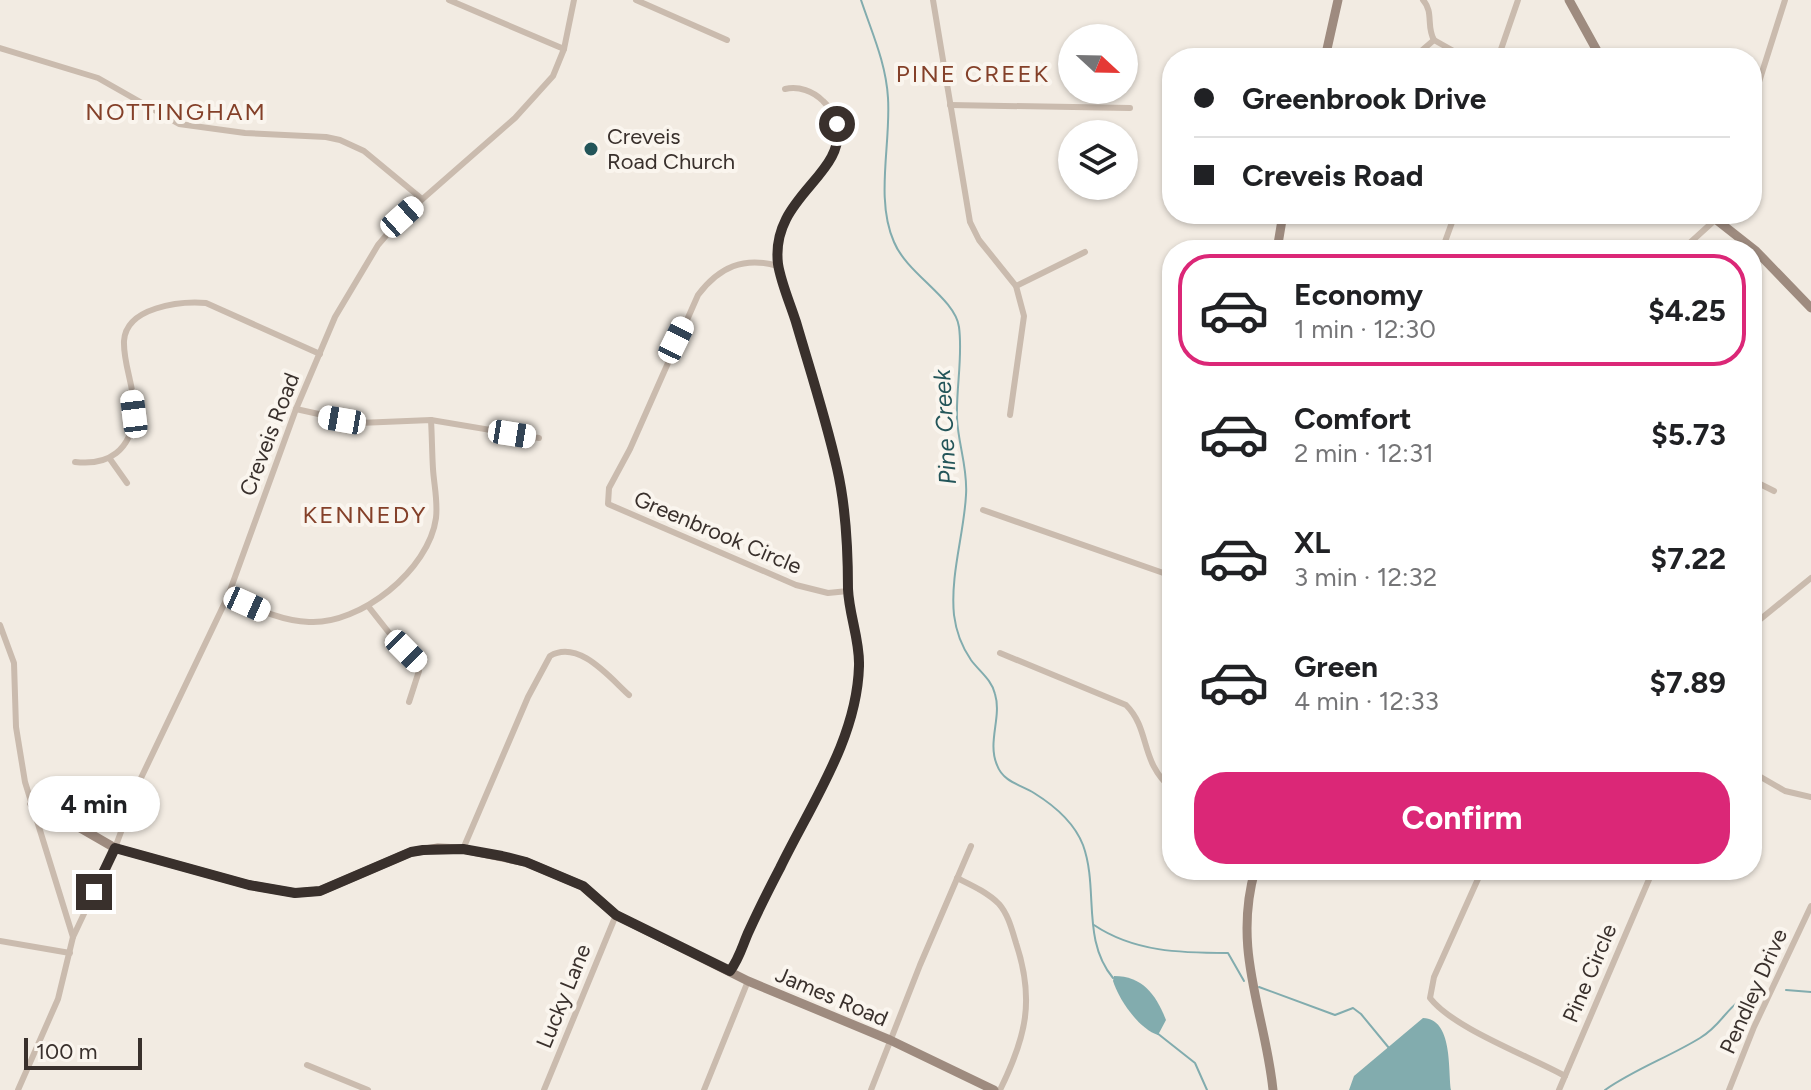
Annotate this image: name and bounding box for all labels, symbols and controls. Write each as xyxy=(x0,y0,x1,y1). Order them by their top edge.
north arrow xyxy=(1058,24,1138,104)
map controls xyxy=(1058,24,1138,200)
district label: PINE CREEK xyxy=(896,59,1050,88)
text: Greenbrook Drive xyxy=(1242,80,1486,117)
district label: NOTTINGHAM xyxy=(85,97,267,126)
route start xyxy=(819,106,855,142)
button: layers xyxy=(1058,120,1138,200)
place label: Creveis Road Church xyxy=(607,123,735,175)
marker: Creveis Road Church xyxy=(582,140,600,158)
text: Creveis Road xyxy=(1242,157,1424,194)
car xyxy=(376,192,428,242)
icon: car xyxy=(1198,274,1270,346)
text: Economy xyxy=(1294,276,1423,313)
text: $4.25 xyxy=(1648,292,1726,329)
car xyxy=(655,313,697,367)
text: 1 min · 12:30 xyxy=(1294,313,1436,345)
water label: Pine Creek xyxy=(927,367,962,485)
street label: Creveis Road xyxy=(234,369,305,500)
car xyxy=(119,389,149,439)
icon: car xyxy=(1198,398,1270,470)
text: Comfort xyxy=(1294,400,1412,437)
car xyxy=(316,404,368,436)
text: $5.73 xyxy=(1651,416,1726,453)
car xyxy=(486,418,538,450)
text: 2 min · 12:31 xyxy=(1294,437,1434,469)
street label: Greenbrook Circle xyxy=(630,485,806,580)
district label: KENNEDY xyxy=(303,500,428,529)
icon: car xyxy=(1198,522,1270,594)
text: XL xyxy=(1294,524,1330,561)
text: $7.22 xyxy=(1651,540,1726,577)
text: 3 min · 12:32 xyxy=(1294,561,1437,593)
car xyxy=(220,583,274,625)
car xyxy=(381,626,431,676)
icon: car xyxy=(1198,646,1270,718)
text: Green xyxy=(1294,648,1378,685)
text: $7.89 xyxy=(1650,664,1726,701)
text: 4 min · 12:33 xyxy=(1294,685,1439,717)
button: Confirm xyxy=(1194,772,1730,864)
callout: 4 min xyxy=(28,776,160,832)
text: 4 min xyxy=(61,788,127,820)
route end xyxy=(76,874,112,910)
street label: Pine Circle xyxy=(1557,920,1622,1027)
street label: Pendley Drive xyxy=(1714,924,1793,1058)
street label: Lucky Lane xyxy=(530,940,597,1052)
street label: James Road xyxy=(771,961,892,1032)
scale bar xyxy=(24,1034,142,1070)
text: 100 m xyxy=(36,1038,97,1065)

